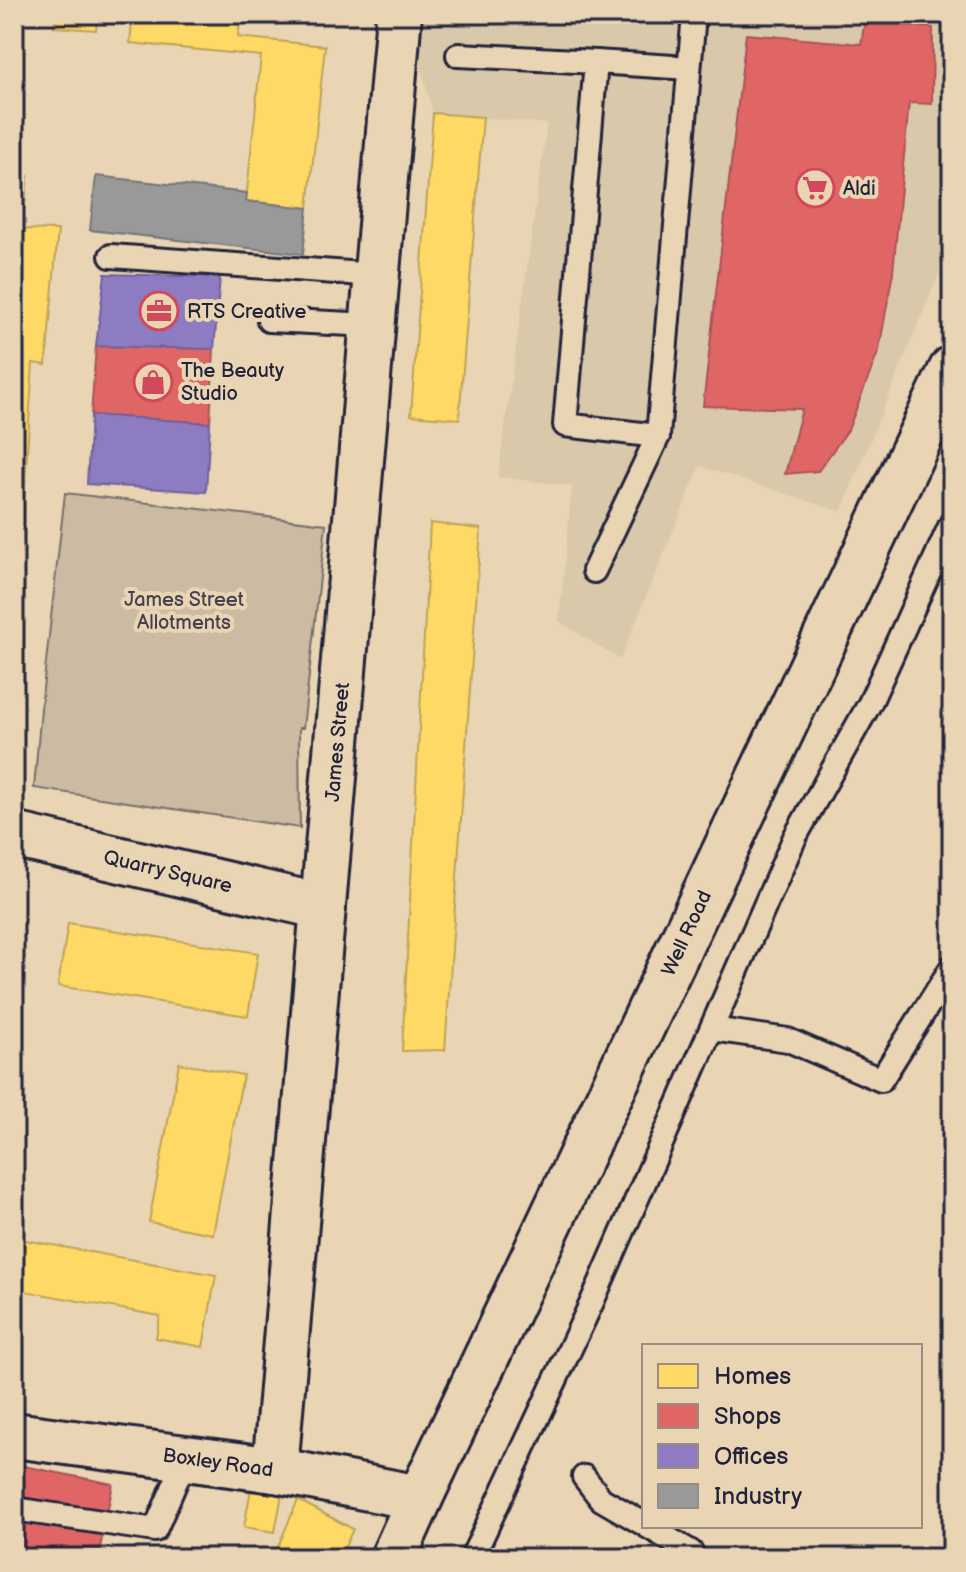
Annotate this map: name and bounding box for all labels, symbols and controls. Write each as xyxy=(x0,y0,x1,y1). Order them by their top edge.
supermarket icon: Aldi xyxy=(794,167,836,209)
place label: Aldi xyxy=(843,177,876,201)
office icon: RTS Creative xyxy=(138,290,180,332)
place label: RTS Creative xyxy=(187,300,306,324)
place label: The Beauty Studio xyxy=(181,359,284,406)
shop icon: The Beauty Studio xyxy=(132,361,174,403)
park label: James Street Allotments xyxy=(124,588,244,635)
street label: James Street xyxy=(321,681,355,803)
street label: Quarry Square xyxy=(101,846,234,898)
street label: Well Road xyxy=(657,887,717,980)
legend xyxy=(642,1344,922,1528)
text: Homes xyxy=(714,1362,791,1391)
text: Shops xyxy=(714,1402,781,1431)
text: Offices xyxy=(714,1442,788,1471)
street label: Boxley Road xyxy=(161,1443,275,1483)
text: Industry xyxy=(714,1482,802,1511)

